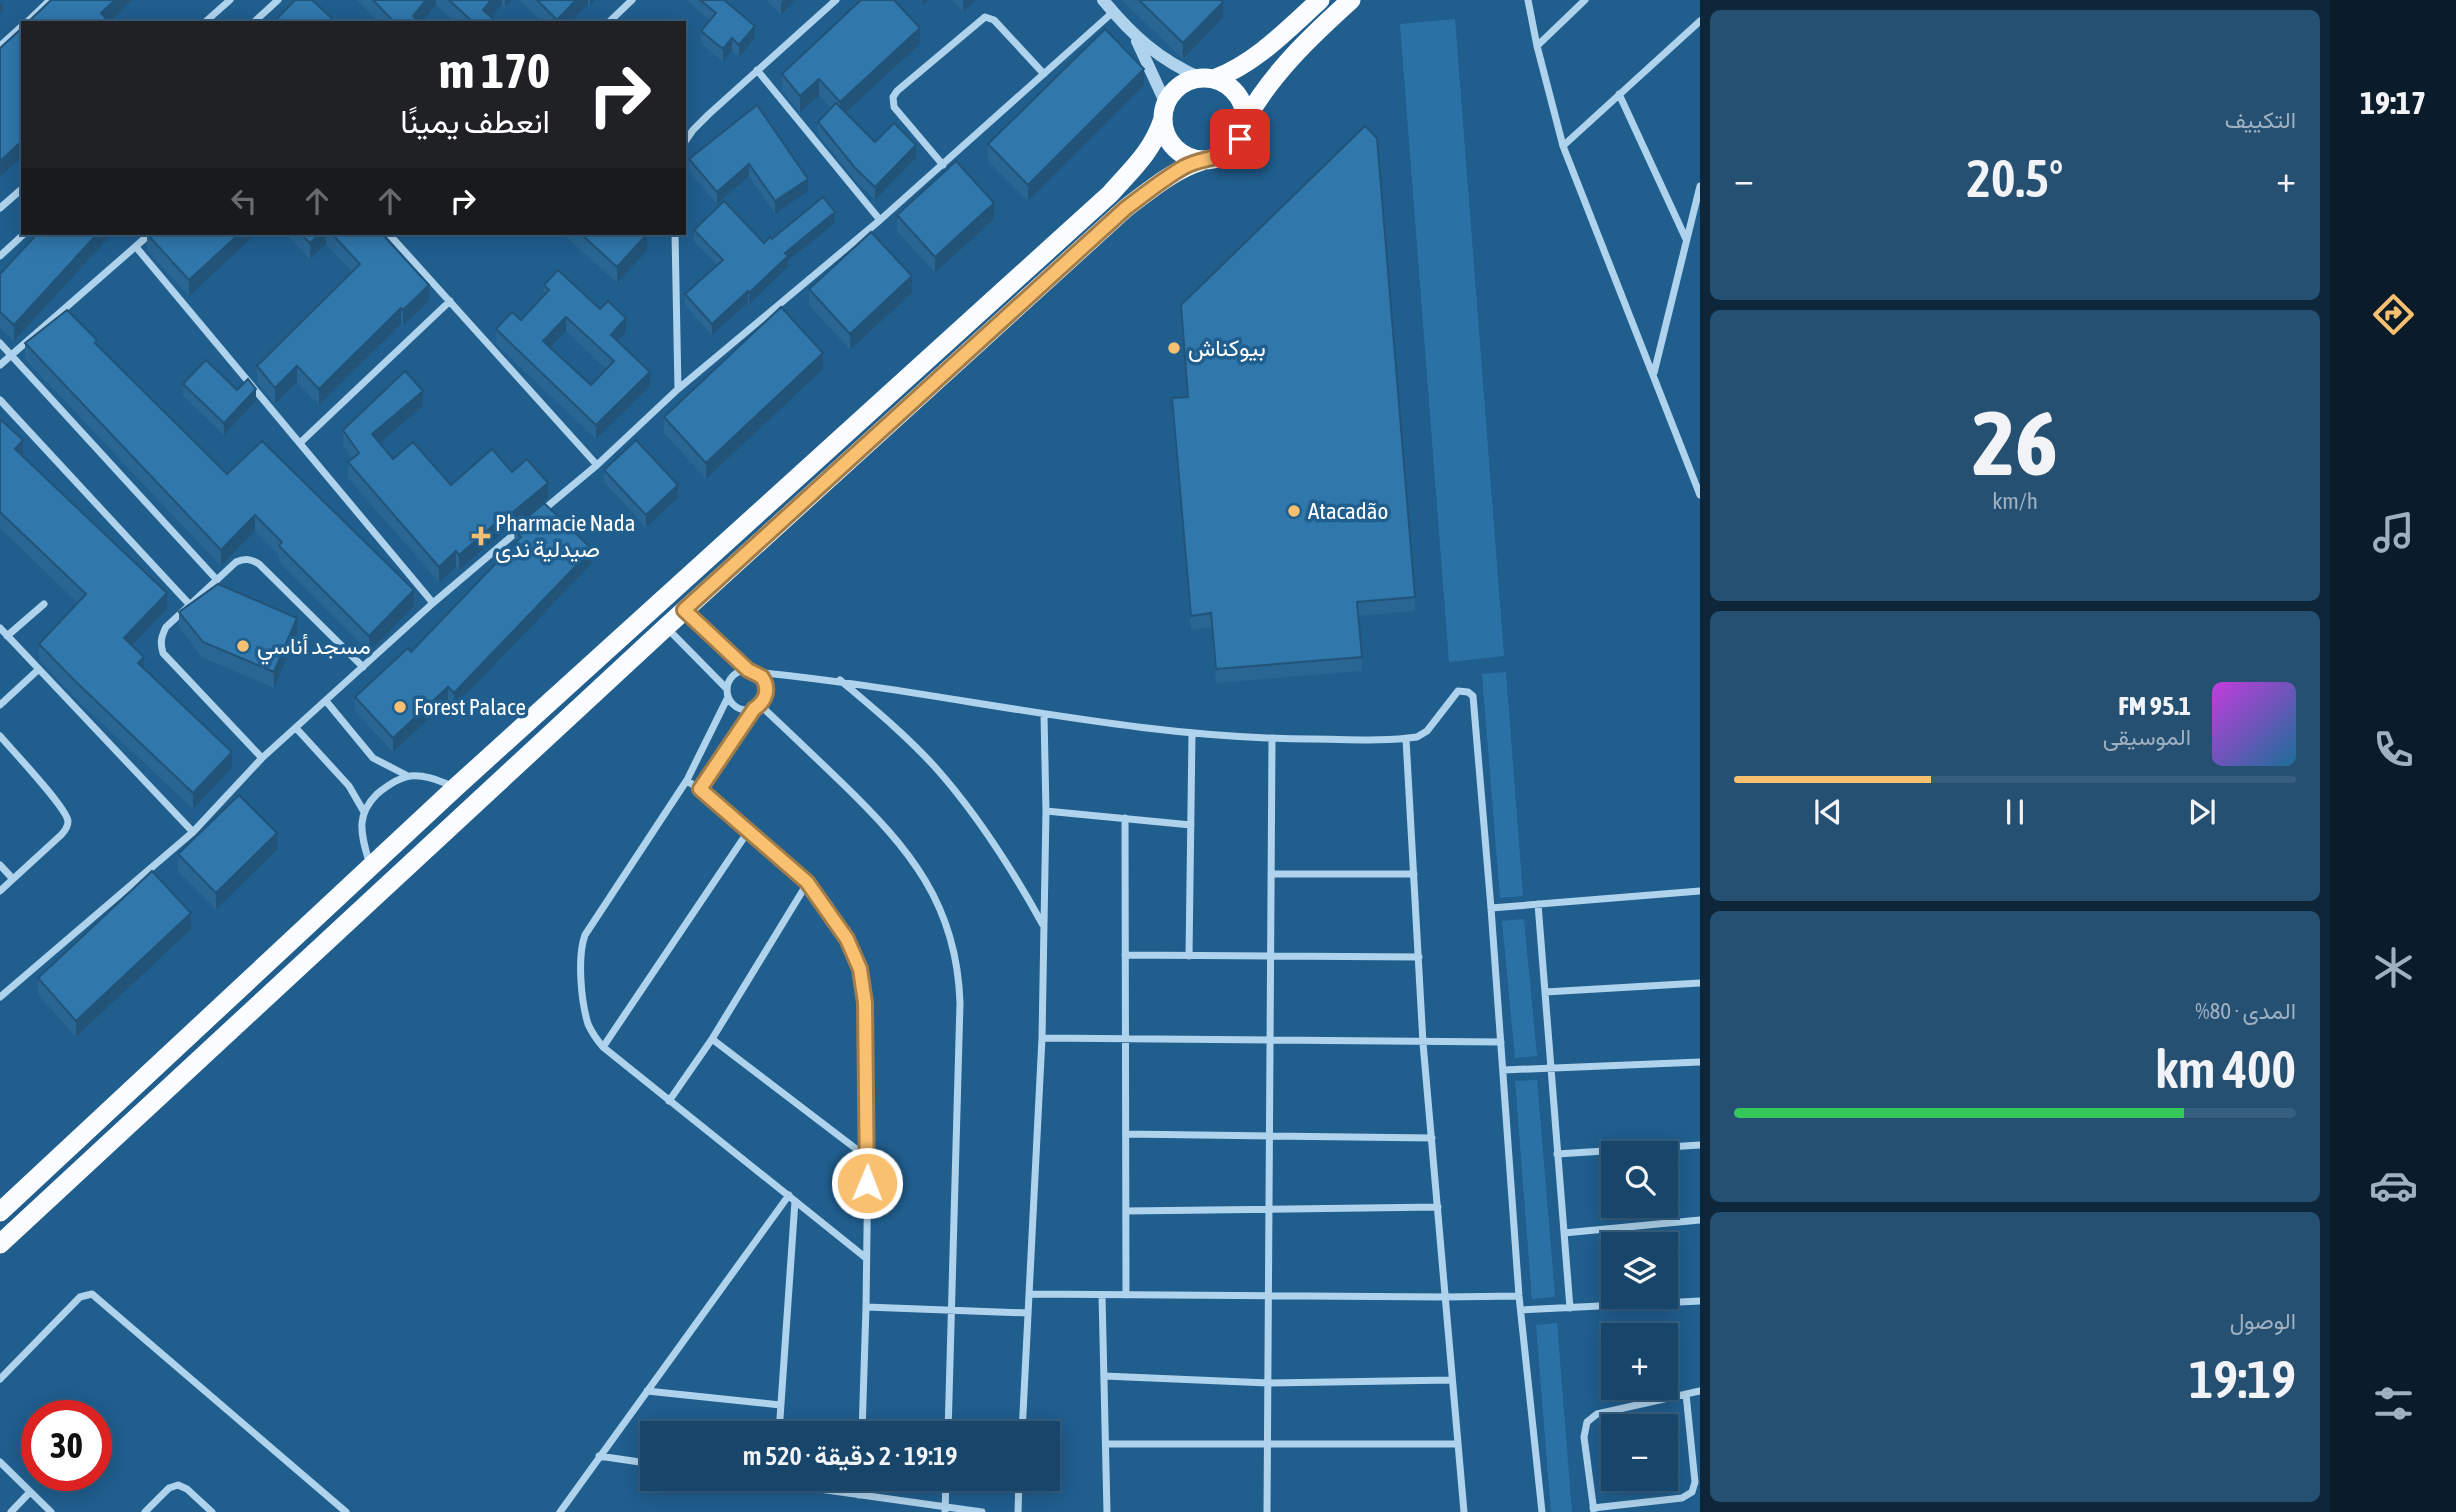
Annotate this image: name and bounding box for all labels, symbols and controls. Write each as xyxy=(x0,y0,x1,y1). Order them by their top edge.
text: 170 m xyxy=(439,42,550,98)
icon: right xyxy=(574,49,665,140)
text: 19:17 xyxy=(2360,84,2426,121)
text: انعطف يمينًا xyxy=(400,103,550,140)
text: التكييف xyxy=(2225,107,2296,133)
pin xyxy=(1210,109,1270,169)
icon: arrive xyxy=(1221,120,1259,158)
text: 20.5° xyxy=(1967,148,2063,208)
text: − xyxy=(1734,157,1754,200)
text: + xyxy=(2276,157,2296,200)
icon: left xyxy=(225,182,263,220)
icon: ahead xyxy=(298,182,336,220)
icon: ahead xyxy=(371,182,409,220)
icon: right xyxy=(444,182,482,220)
icon: directions xyxy=(2369,290,2418,339)
place label: بيوكناش xyxy=(1188,335,1266,363)
marker: بيوكناش xyxy=(1166,340,1182,356)
text: 26 xyxy=(1972,390,2058,494)
text: km/h xyxy=(1992,488,2038,514)
place label: Atacadão xyxy=(1308,498,1388,524)
marker: Atacadão xyxy=(1286,503,1302,519)
icon: music xyxy=(2369,508,2418,557)
place label: Pharmacie Nada صيدلية ندى xyxy=(495,510,635,563)
marker: Pharmacie Nada صيدلية ندى xyxy=(473,528,489,544)
place label: مسجد أناسي xyxy=(257,633,371,665)
marker: مسجد أناسي xyxy=(235,638,251,654)
text: 95.1 FM xyxy=(2118,691,2191,721)
place label: Forest Palace xyxy=(414,694,526,720)
marker: Forest Palace xyxy=(392,699,408,715)
text: الموسيقى xyxy=(2103,724,2191,750)
icon: phone xyxy=(2369,725,2418,774)
icon: previous xyxy=(1809,793,1847,831)
icon: pause xyxy=(1996,793,2034,831)
icon: next xyxy=(2183,793,2221,831)
icon: climate xyxy=(2369,943,2418,992)
text: المدى · 80% xyxy=(2195,998,2296,1024)
text: 400 km xyxy=(2155,1039,2296,1099)
map controls xyxy=(1601,1141,1678,1491)
button: search xyxy=(1601,1141,1678,1218)
position arrow xyxy=(830,1146,904,1220)
icon: car xyxy=(2369,1161,2418,1210)
button: layers xyxy=(1601,1232,1678,1309)
text: الوصول xyxy=(2230,1308,2296,1334)
button: + xyxy=(1601,1323,1678,1400)
text: 19:19 xyxy=(2189,1349,2296,1409)
icon: filters xyxy=(2369,1379,2418,1428)
speed limit sign: 30 xyxy=(21,1400,112,1491)
button: − xyxy=(1601,1414,1678,1491)
text: 19:19 · 2 دقيقة · 520 m xyxy=(743,1441,957,1471)

